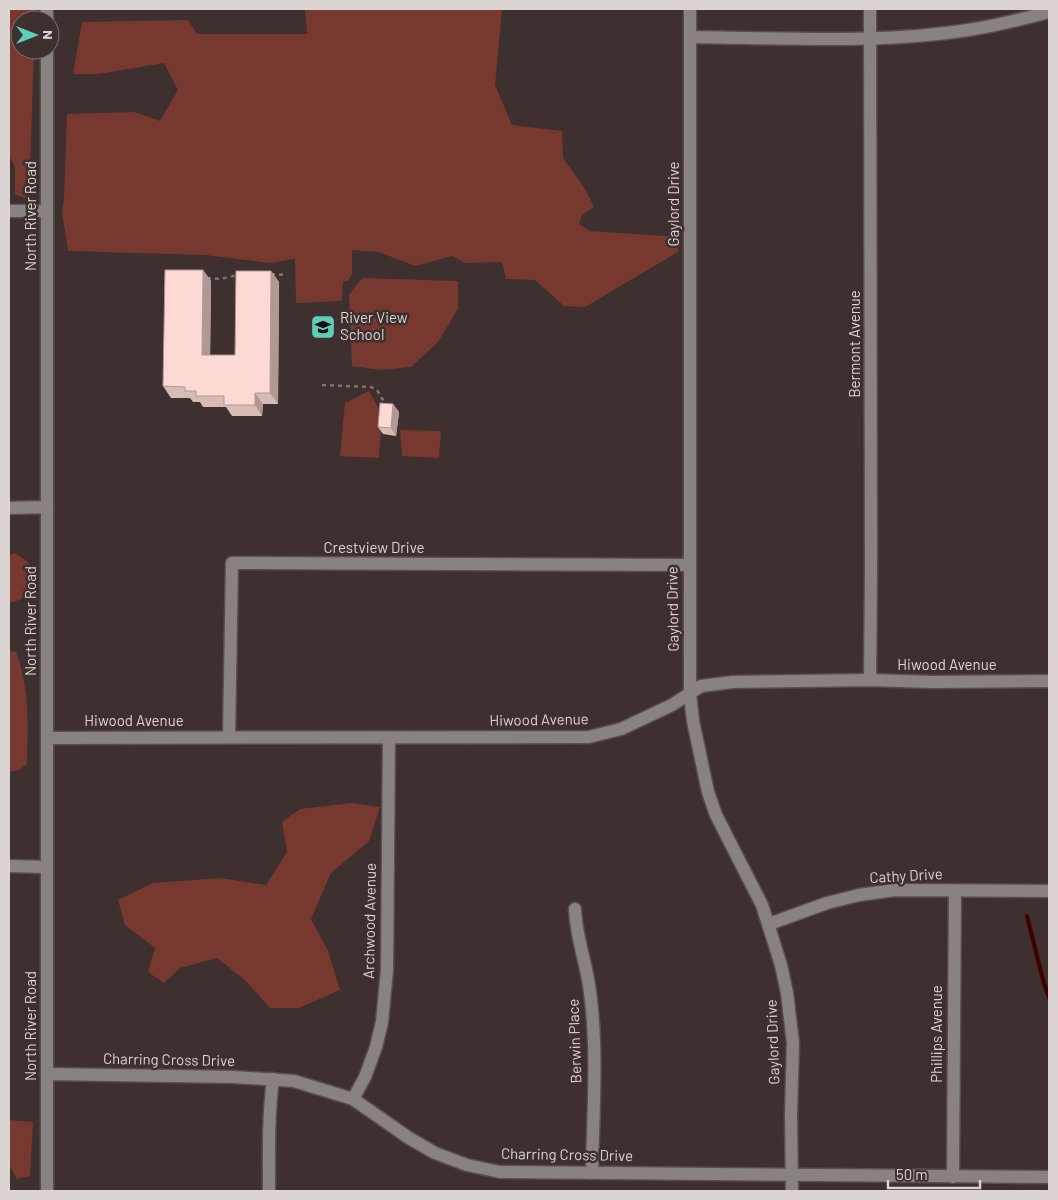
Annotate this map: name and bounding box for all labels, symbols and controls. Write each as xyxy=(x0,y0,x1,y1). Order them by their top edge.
north arrow xyxy=(10,10,60,60)
text: N xyxy=(40,30,57,40)
street label: North River Road xyxy=(21,161,39,271)
street label: Gaylord Drive xyxy=(664,161,682,247)
street label: Bermont Avenue xyxy=(845,290,863,398)
place label: River View School xyxy=(340,308,408,343)
school or university icon: River View School xyxy=(310,314,336,340)
street label: Crestview Drive xyxy=(324,538,425,556)
street label: North River Road xyxy=(21,566,39,676)
street label: Gaylord Drive xyxy=(662,566,682,652)
street label: Hiwood Avenue xyxy=(897,655,997,673)
street label: Hiwood Avenue xyxy=(489,709,589,729)
street label: Hiwood Avenue xyxy=(84,711,184,729)
street label: Archwood Avenue xyxy=(359,863,379,979)
street label: Cathy Drive xyxy=(869,864,943,886)
street label: North River Road xyxy=(21,971,39,1081)
street label: Phillips Avenue xyxy=(927,985,945,1083)
street label: Berwin Place xyxy=(564,998,584,1084)
street label: Gaylord Drive xyxy=(762,999,782,1085)
street label: Charring Cross Drive xyxy=(103,1049,235,1069)
street label: Charring Cross Drive xyxy=(501,1144,633,1164)
scale bar xyxy=(888,1158,980,1190)
text: 50 m xyxy=(896,1165,928,1183)

